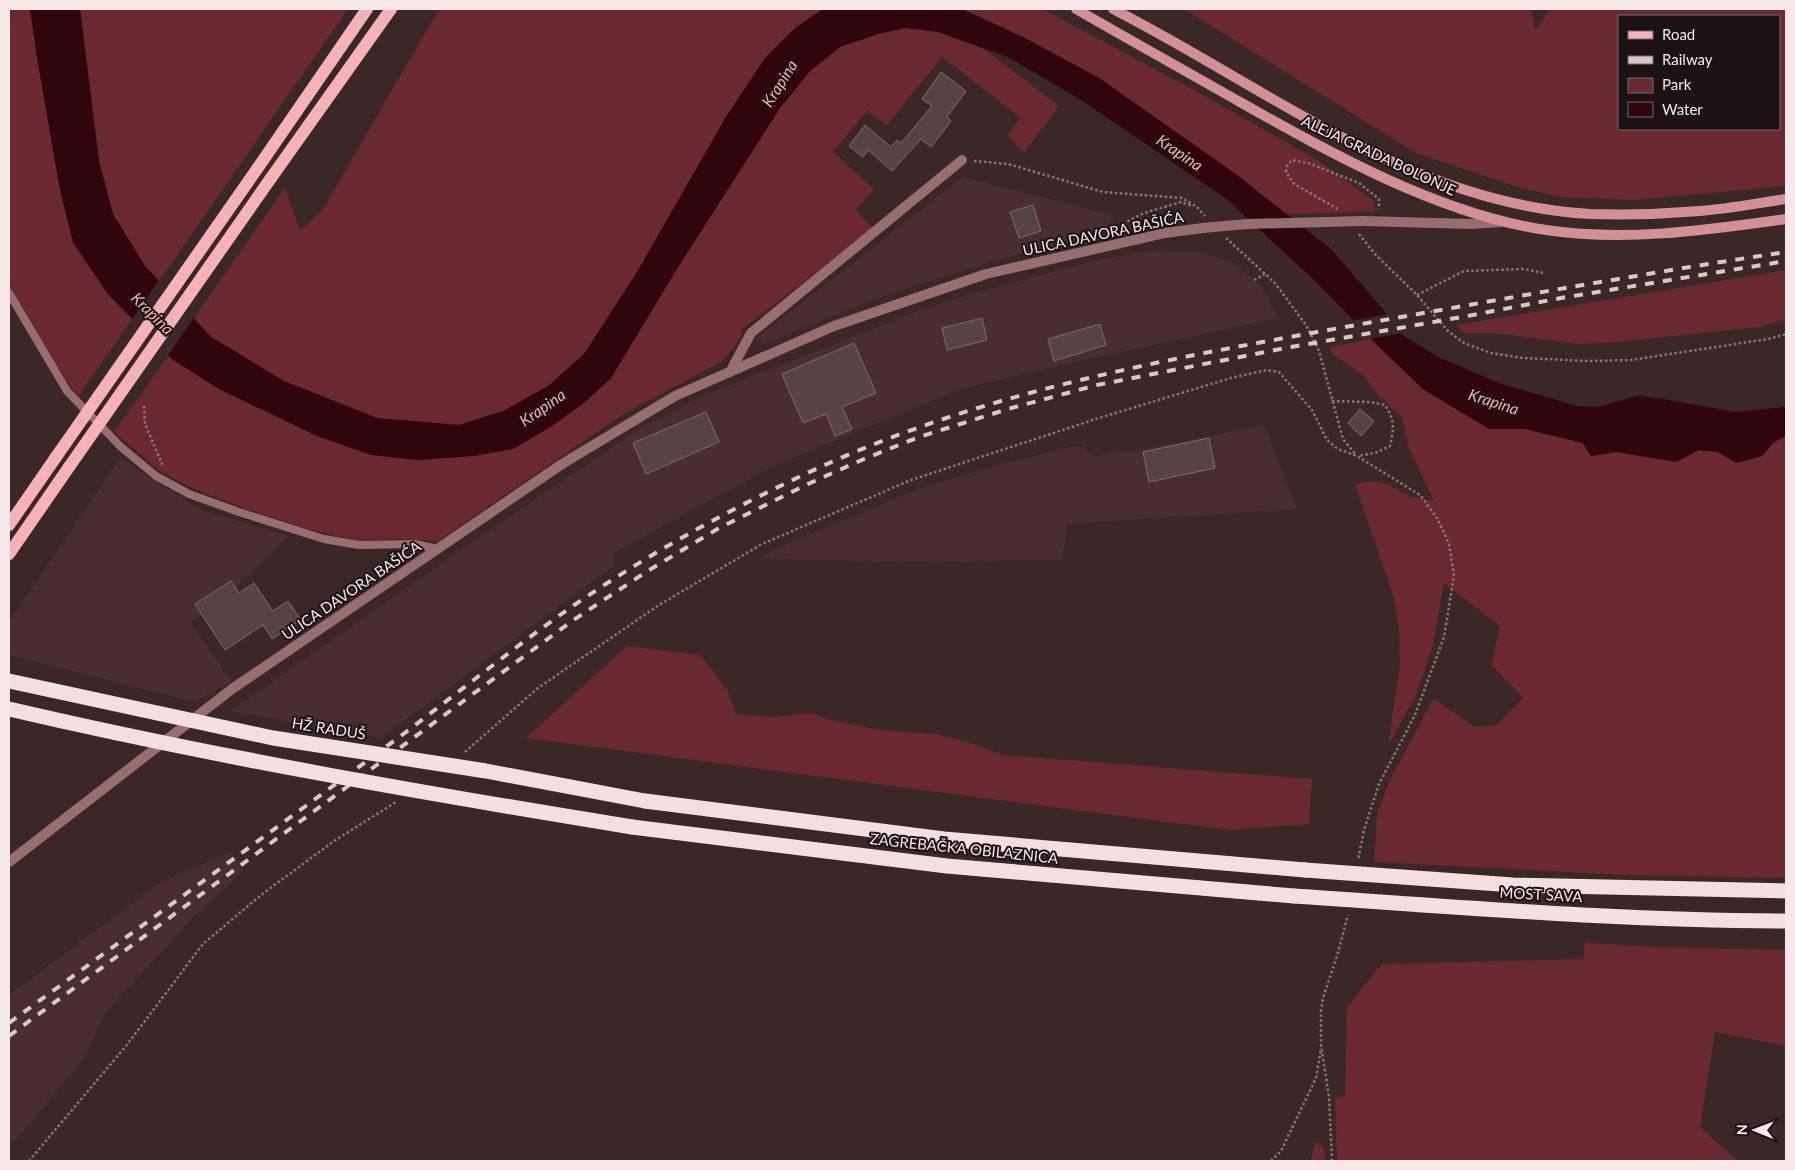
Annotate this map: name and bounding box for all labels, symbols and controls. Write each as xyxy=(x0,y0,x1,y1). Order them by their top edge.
legend xyxy=(1618,15,1780,130)
text: Road xyxy=(1662,25,1695,43)
text: Railway xyxy=(1662,50,1713,68)
water label: Krapina xyxy=(757,56,801,110)
text: Park xyxy=(1662,75,1692,93)
text: Water xyxy=(1662,100,1703,118)
street label: ALEJA GRADA BOLONJE xyxy=(1299,111,1459,199)
water label: Krapina xyxy=(1153,130,1207,174)
street label: ULICA DAVORA BAŠIĆA xyxy=(1021,207,1186,259)
water label: Krapina xyxy=(128,288,178,338)
water label: Krapina xyxy=(515,384,569,430)
water label: Krapina xyxy=(1466,384,1522,418)
street label: ULICA DAVORA BAŠIĆA xyxy=(278,536,425,643)
street label: HŽ RADUŠ xyxy=(291,713,367,743)
street label: ZAGREBAČKA OBILAZNICA xyxy=(869,829,1060,867)
street label: MOST SAVA xyxy=(1499,883,1584,905)
north arrow xyxy=(1730,1105,1780,1155)
text: N xyxy=(1733,1124,1750,1135)

